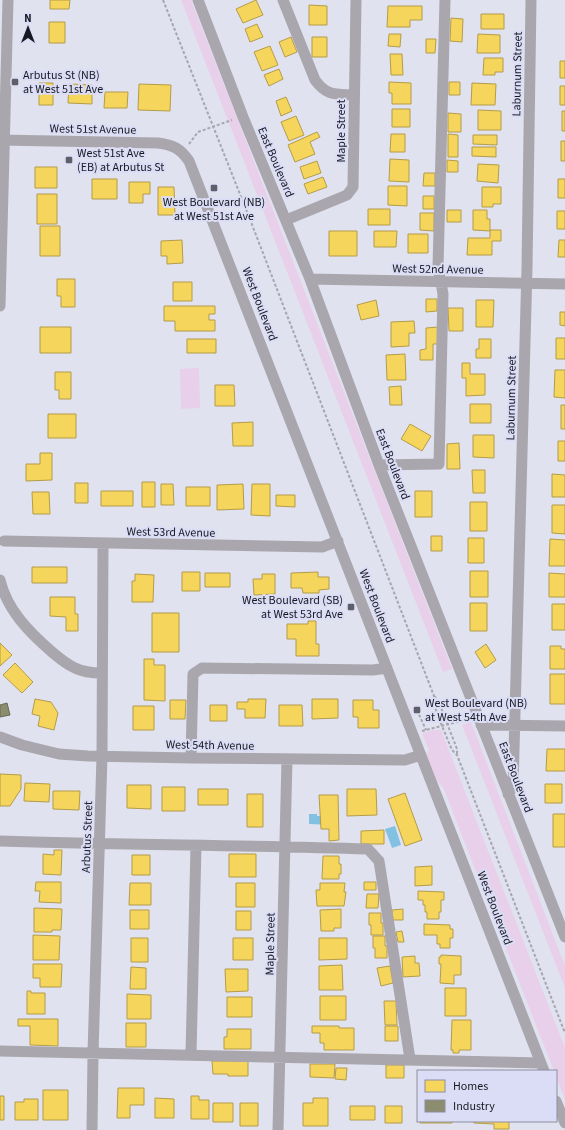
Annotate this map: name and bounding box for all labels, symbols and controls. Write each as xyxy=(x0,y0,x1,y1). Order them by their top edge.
north arrow xyxy=(8,8,48,48)
text: N xyxy=(24,11,32,26)
street label: Laburnum Street xyxy=(508,32,527,117)
place label: Arbutus St (NB) at West 51st Ave xyxy=(23,67,103,98)
marker: Arbutus St (NB) at West 51st Ave xyxy=(10,77,20,87)
street label: Maple Street xyxy=(333,100,350,162)
street label: West 51st Avenue xyxy=(49,120,137,139)
street label: East Boulevard xyxy=(253,124,298,200)
place label: West 51st Ave (EB) at Arbutus St xyxy=(77,145,164,176)
marker: West 51st Ave (EB) at Arbutus St xyxy=(64,155,74,165)
marker: West Boulevard (NB) at West 51st Ave xyxy=(209,183,219,193)
place label: West Boulevard (NB) at West 51st Ave xyxy=(163,194,265,225)
street label: West 52nd Avenue xyxy=(392,260,484,279)
street label: West Boulevard xyxy=(238,265,281,344)
street label: Laburnum Street xyxy=(502,356,521,441)
street label: East Boulevard xyxy=(371,426,414,502)
street label: West 53rd Avenue xyxy=(127,523,215,542)
street label: West Boulevard xyxy=(355,567,398,646)
place label: West Boulevard (SB) at West 53rd Ave xyxy=(242,592,343,623)
marker: West Boulevard (SB) at West 53rd Ave xyxy=(346,602,356,612)
place label: West Boulevard (NB) at West 54th Ave xyxy=(425,695,527,726)
marker: West Boulevard (NB) at West 54th Ave xyxy=(412,705,422,715)
street label: West 54th Avenue xyxy=(166,736,254,755)
street label: East Boulevard xyxy=(494,739,537,815)
street label: Arbutus Street xyxy=(78,801,97,873)
street label: West Boulevard xyxy=(473,869,516,948)
street label: Maple Street xyxy=(261,912,280,976)
legend xyxy=(417,1070,557,1122)
text: Homes xyxy=(453,1078,488,1095)
text: Industry xyxy=(453,1098,495,1115)

